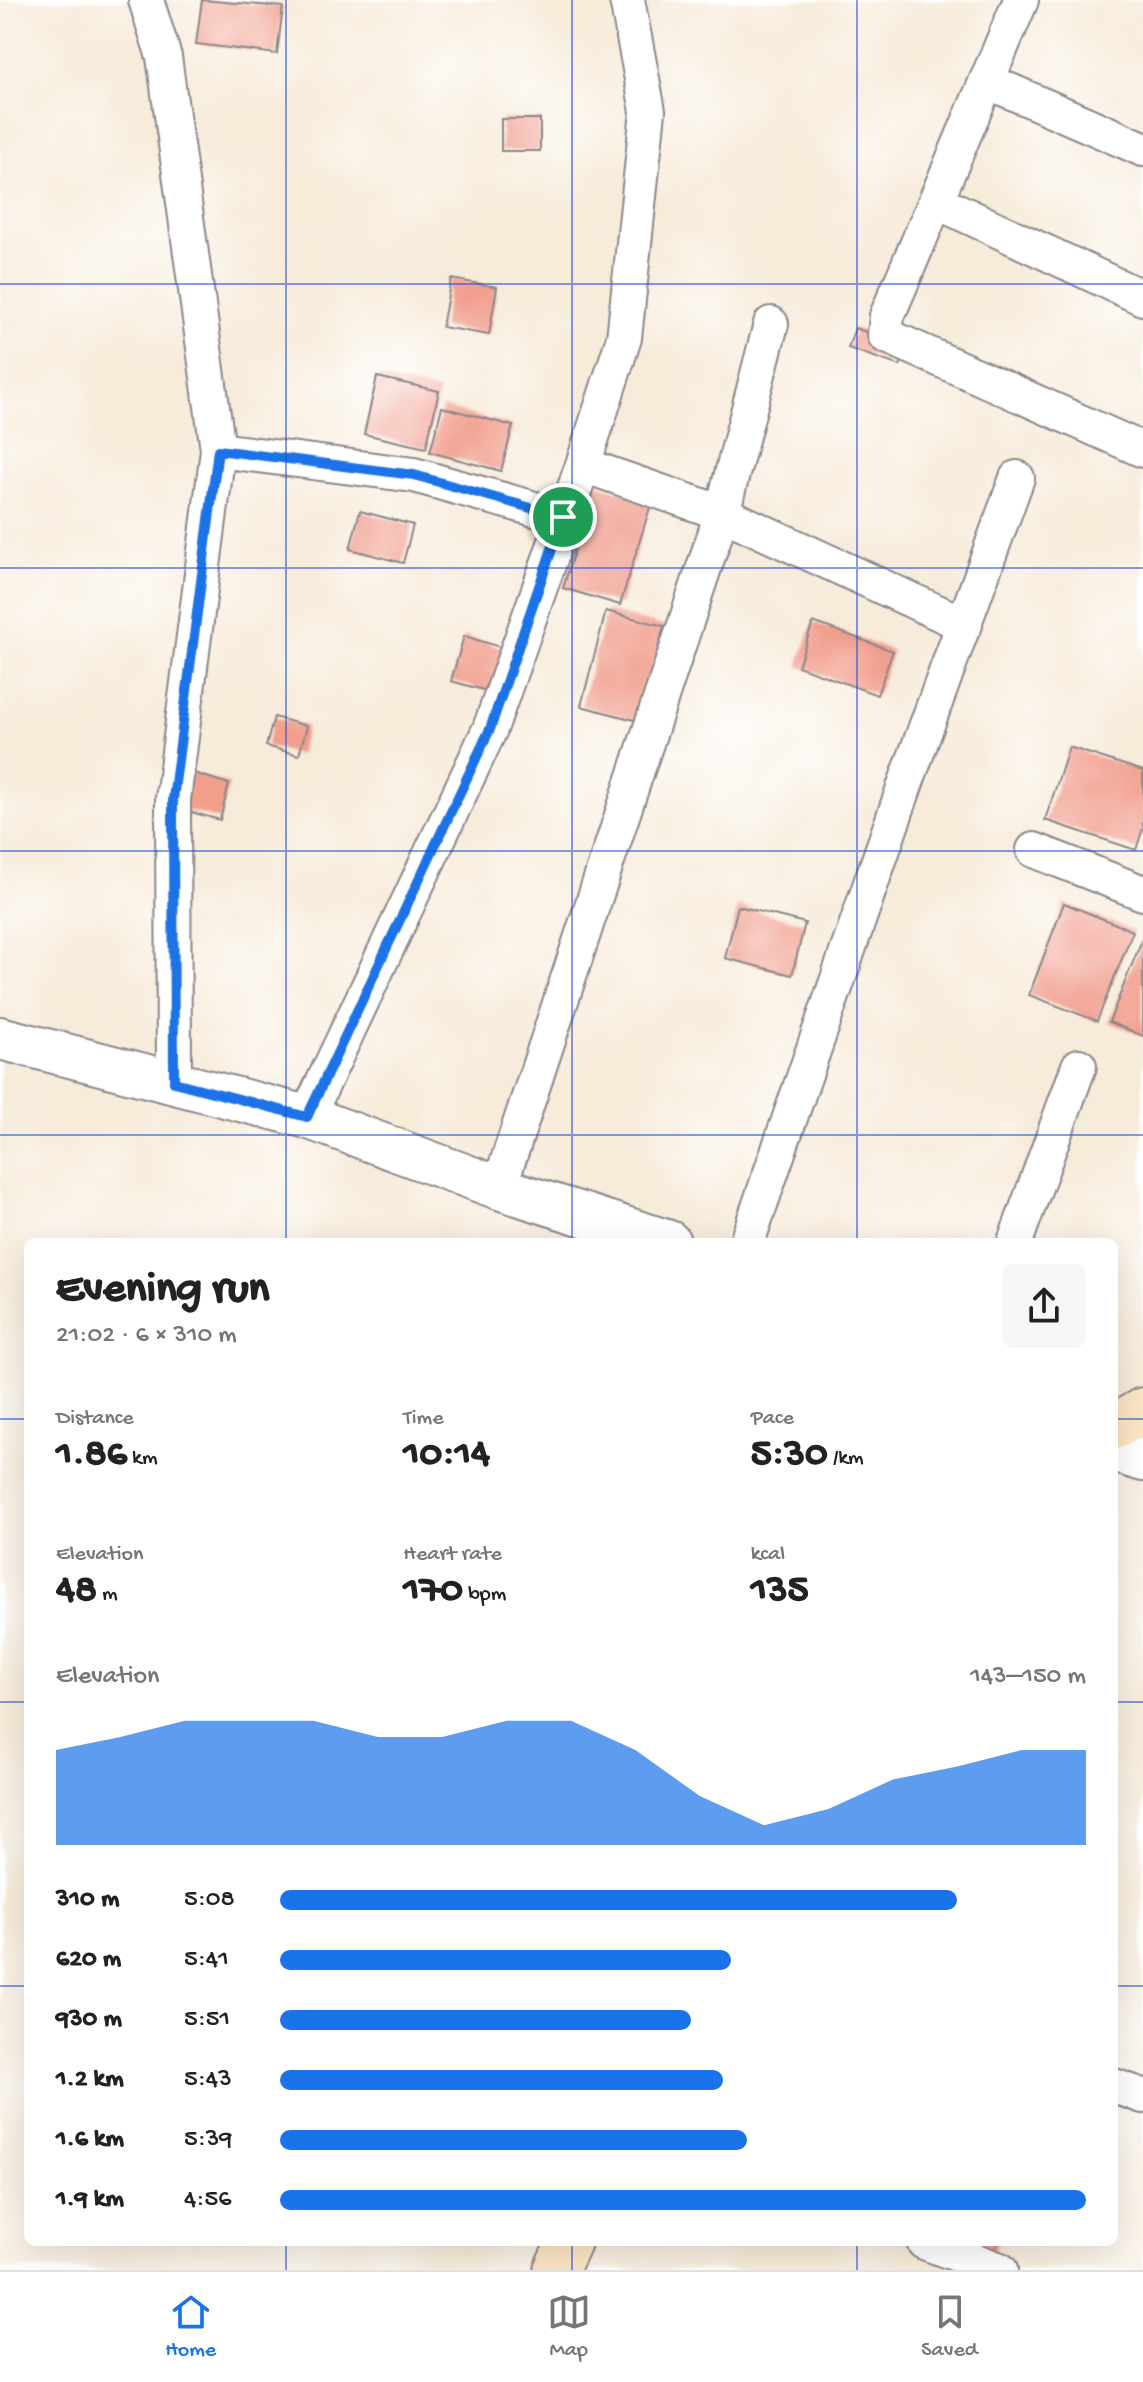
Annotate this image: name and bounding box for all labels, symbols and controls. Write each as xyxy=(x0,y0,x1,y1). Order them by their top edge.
pin xyxy=(529,483,597,551)
icon: arrive xyxy=(541,495,585,539)
button: share xyxy=(1002,1264,1086,1348)
text: Evening run xyxy=(56,1265,269,1317)
text: 21:02 · 6 × 310 m xyxy=(56,1321,237,1352)
text: Distance xyxy=(56,1406,134,1432)
text: Time xyxy=(403,1406,444,1432)
text: Pace xyxy=(751,1406,794,1432)
text: 1.86 xyxy=(56,1432,127,1479)
text: 10:14 xyxy=(403,1432,490,1479)
text: 5:30 xyxy=(751,1432,828,1479)
text: km xyxy=(127,1446,158,1472)
text: /km xyxy=(828,1446,864,1472)
text: Elevation xyxy=(56,1542,143,1568)
text: Heart rate xyxy=(403,1542,502,1568)
text: kcal xyxy=(751,1542,785,1568)
text: 48 xyxy=(56,1568,97,1615)
text: 170 xyxy=(403,1568,463,1615)
text: 135 xyxy=(751,1568,809,1615)
text: m xyxy=(97,1582,118,1608)
text: bpm xyxy=(463,1582,506,1608)
text: Elevation xyxy=(56,1662,159,1693)
text: 143–150 m xyxy=(970,1662,1086,1693)
text: 310 m xyxy=(56,1885,119,1916)
text: 5:08 xyxy=(184,1885,235,1916)
text: 620 m xyxy=(56,1945,121,1976)
text: 5:41 xyxy=(184,1945,229,1976)
text: 930 m xyxy=(56,2005,122,2036)
text: 5:51 xyxy=(184,2005,230,2036)
text: 1.2 km xyxy=(56,2065,124,2096)
text: 5:43 xyxy=(184,2065,232,2096)
text: 1.6 km xyxy=(56,2125,124,2156)
text: 5:39 xyxy=(184,2125,232,2156)
text: 1.9 km xyxy=(56,2185,124,2216)
text: 4:56 xyxy=(184,2185,231,2216)
tab: Home xyxy=(165,2290,216,2364)
tab: Map xyxy=(547,2290,591,2364)
tab: Saved xyxy=(921,2290,978,2364)

